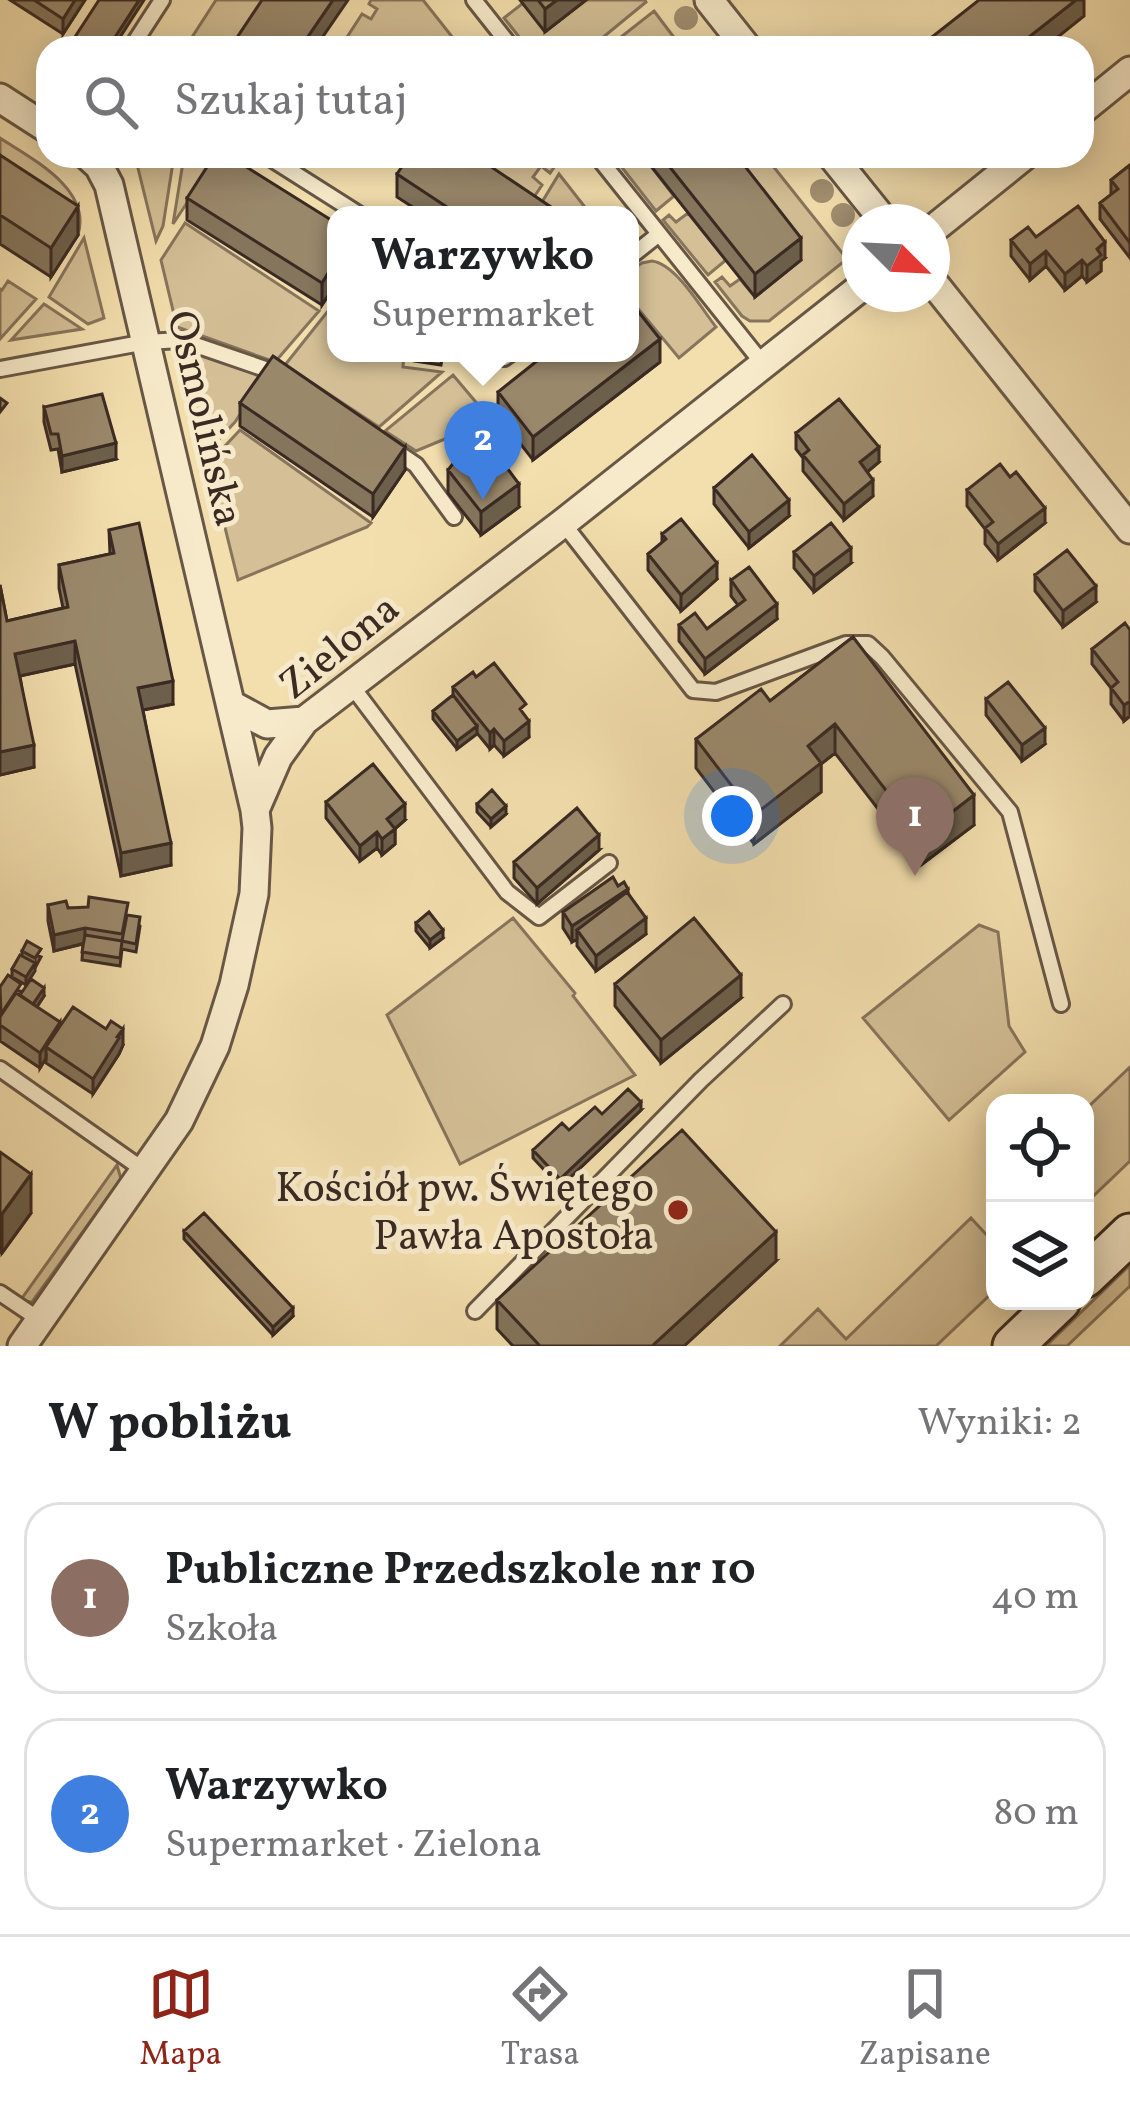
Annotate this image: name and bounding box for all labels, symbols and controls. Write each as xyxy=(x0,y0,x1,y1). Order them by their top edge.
search box xyxy=(36,36,1094,168)
icon: search xyxy=(78,69,144,135)
text: Szukaj tutaj xyxy=(174,71,408,134)
north arrow xyxy=(842,204,950,312)
popup xyxy=(327,206,639,362)
text: Warzywko xyxy=(371,226,594,289)
text: Supermarket xyxy=(371,289,595,343)
street label: Osmolińska xyxy=(149,305,256,533)
pin: 2 xyxy=(444,401,522,500)
street label: Zielona xyxy=(268,582,414,715)
pin: 1 xyxy=(876,777,954,876)
your location xyxy=(702,786,762,846)
map controls xyxy=(986,1094,1094,1310)
button: locate xyxy=(986,1094,1094,1202)
place label: Kościół pw. Świętego Pawła Apostoła xyxy=(276,1161,654,1268)
marker: Kościół pw. Świętego Pawła Apostoła xyxy=(665,1197,691,1223)
button: layers xyxy=(986,1202,1094,1310)
text: W pobliżu xyxy=(48,1389,292,1460)
text: Wyniki: 2 xyxy=(917,1397,1082,1451)
text: Publiczne Przedszkole nr 10 xyxy=(165,1540,756,1603)
text: 1 xyxy=(82,1571,98,1625)
text: 40 m xyxy=(991,1571,1079,1625)
text: Szkoła xyxy=(165,1603,278,1657)
text: Warzywko xyxy=(165,1756,388,1819)
text: 2 xyxy=(80,1787,100,1841)
text: 80 m xyxy=(993,1787,1079,1841)
text: Supermarket · Zielona xyxy=(165,1819,542,1873)
tab: Mapa xyxy=(139,1961,222,2079)
tab: Trasa xyxy=(501,1961,580,2079)
tab: Zapisane xyxy=(859,1961,991,2079)

